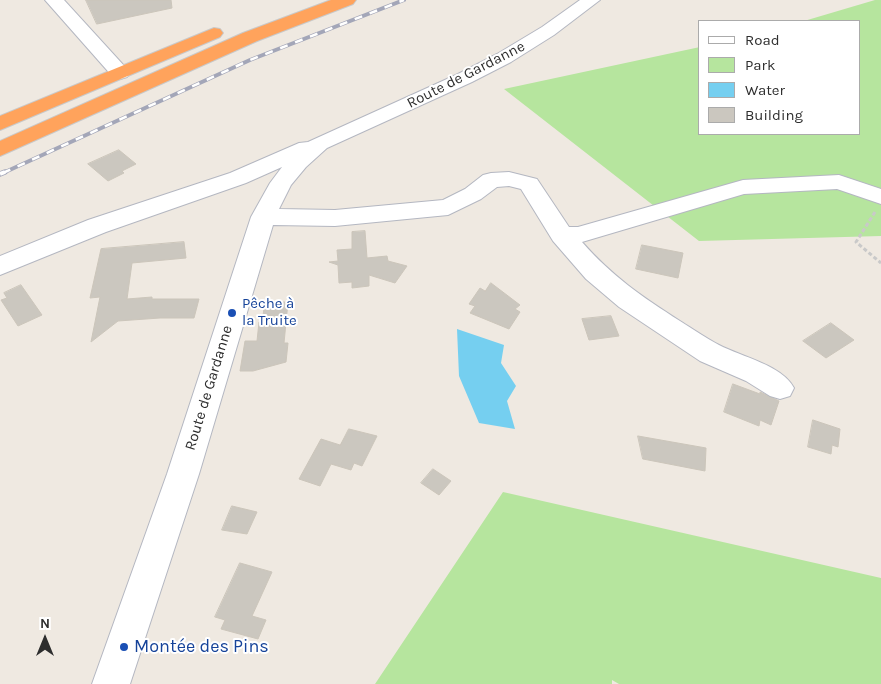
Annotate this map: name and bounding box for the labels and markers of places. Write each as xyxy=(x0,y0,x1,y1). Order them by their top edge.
place label: Pêche à la Truite xyxy=(242,295,297,330)
marker: Pêche à la Truite xyxy=(226,307,238,319)
place label: Montée des Pins xyxy=(134,636,269,658)
marker: Montée des Pins xyxy=(118,641,130,653)

